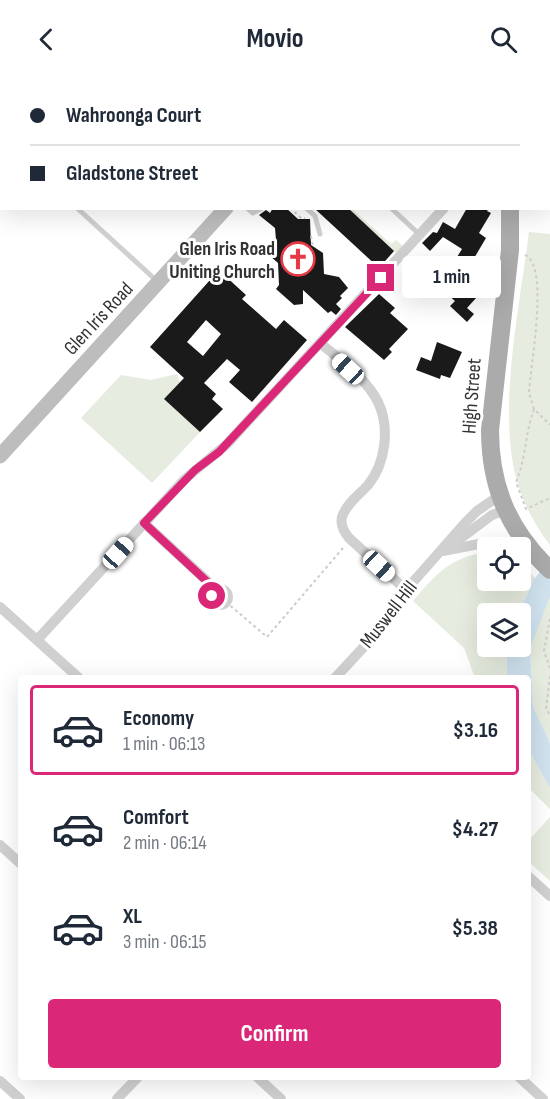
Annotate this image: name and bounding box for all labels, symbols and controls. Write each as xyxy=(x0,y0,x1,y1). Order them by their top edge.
icon: back xyxy=(30,23,63,56)
text: Movio xyxy=(246,23,304,55)
icon: search xyxy=(487,23,520,56)
text: Wahroonga Court xyxy=(66,102,201,129)
text: Gladstone Street xyxy=(66,160,198,187)
place label: Glen Iris Road Uniting Church xyxy=(169,237,275,284)
church icon: Glen Iris Road Uniting Church xyxy=(280,241,316,277)
callout: 1 min xyxy=(402,257,501,299)
route end xyxy=(367,264,394,291)
text: 1 min xyxy=(433,265,470,289)
street label: Glen Iris Road xyxy=(59,277,138,360)
car xyxy=(329,350,367,388)
street label: High Street xyxy=(457,357,487,435)
car xyxy=(99,534,137,572)
map controls xyxy=(477,537,531,657)
button: locate xyxy=(477,537,531,591)
car xyxy=(360,547,398,585)
street label: Muswell Hill xyxy=(355,576,422,653)
route start xyxy=(198,582,225,609)
button: layers xyxy=(477,603,531,657)
icon: car xyxy=(51,703,105,757)
text: Economy xyxy=(123,705,194,732)
text: $3.16 xyxy=(453,717,498,744)
text: 1 min · 06:13 xyxy=(123,732,205,756)
icon: car xyxy=(51,802,105,856)
text: Comfort xyxy=(123,804,189,831)
text: $4.27 xyxy=(452,816,498,843)
text: 2 min · 06:14 xyxy=(123,831,207,855)
icon: car xyxy=(51,901,105,955)
text: XL xyxy=(123,903,142,930)
text: $5.38 xyxy=(452,915,498,942)
text: 3 min · 06:15 xyxy=(123,930,207,954)
button: Confirm xyxy=(48,999,501,1068)

